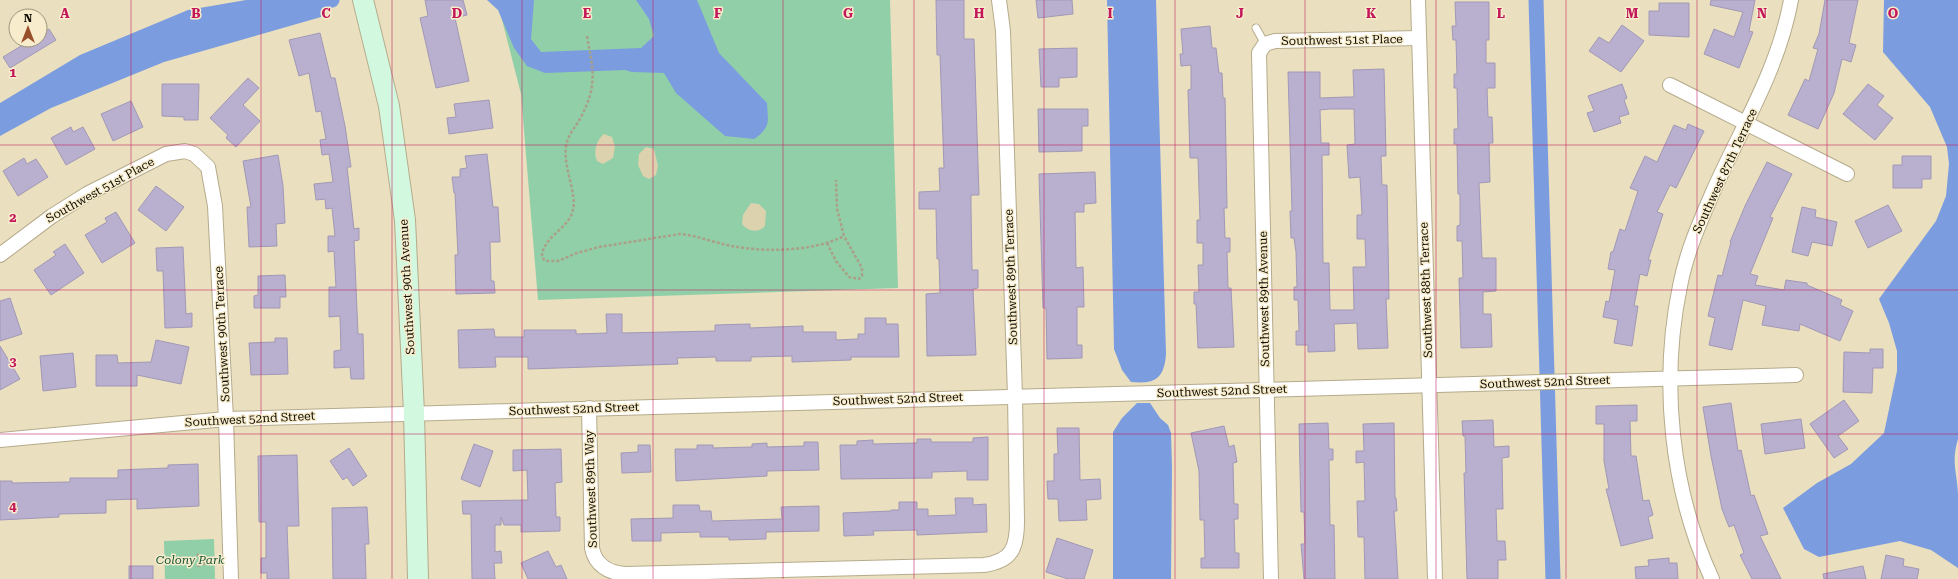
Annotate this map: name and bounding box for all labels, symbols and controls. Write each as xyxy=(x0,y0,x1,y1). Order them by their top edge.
text: A xyxy=(60,6,70,21)
text: B xyxy=(191,6,201,21)
text: C xyxy=(321,6,331,21)
text: D xyxy=(452,6,462,21)
text: E xyxy=(583,6,591,21)
text: F xyxy=(714,6,722,21)
text: G xyxy=(843,6,853,21)
text: H xyxy=(974,6,985,21)
text: I xyxy=(1107,6,1113,21)
text: J xyxy=(1236,6,1244,21)
text: K xyxy=(1366,6,1377,21)
text: L xyxy=(1497,6,1505,21)
text: M xyxy=(1626,6,1639,21)
text: N xyxy=(1757,6,1767,21)
text: O xyxy=(1888,6,1899,21)
north arrow xyxy=(8,8,48,48)
text: N xyxy=(24,12,33,25)
street label: Southwest 51st Place xyxy=(1281,32,1403,48)
text: 1 xyxy=(9,65,17,80)
street label: Southwest 87th Terrace xyxy=(1690,106,1760,236)
street label: Southwest 51st Place xyxy=(43,154,157,226)
street label: Southwest 89th Terrace xyxy=(1002,208,1020,345)
text: 2 xyxy=(9,210,17,225)
street label: Southwest 90th Avenue xyxy=(396,218,418,355)
street label: Southwest 88th Terrace xyxy=(1417,221,1435,358)
street label: Southwest 89th Avenue xyxy=(1256,231,1272,367)
street label: Southwest 90th Terrace xyxy=(211,265,233,402)
text: 3 xyxy=(9,354,17,369)
street label: Southwest 52nd Street xyxy=(1480,373,1611,391)
street label: Southwest 52nd Street xyxy=(1157,382,1288,400)
street label: Southwest 52nd Street xyxy=(833,390,964,408)
street label: Southwest 52nd Street xyxy=(509,400,640,418)
street label: Southwest 52nd Street xyxy=(185,409,316,429)
street label: Southwest 89th Way xyxy=(582,429,600,548)
text: 4 xyxy=(9,499,17,514)
park label: Colony Park xyxy=(156,553,225,567)

